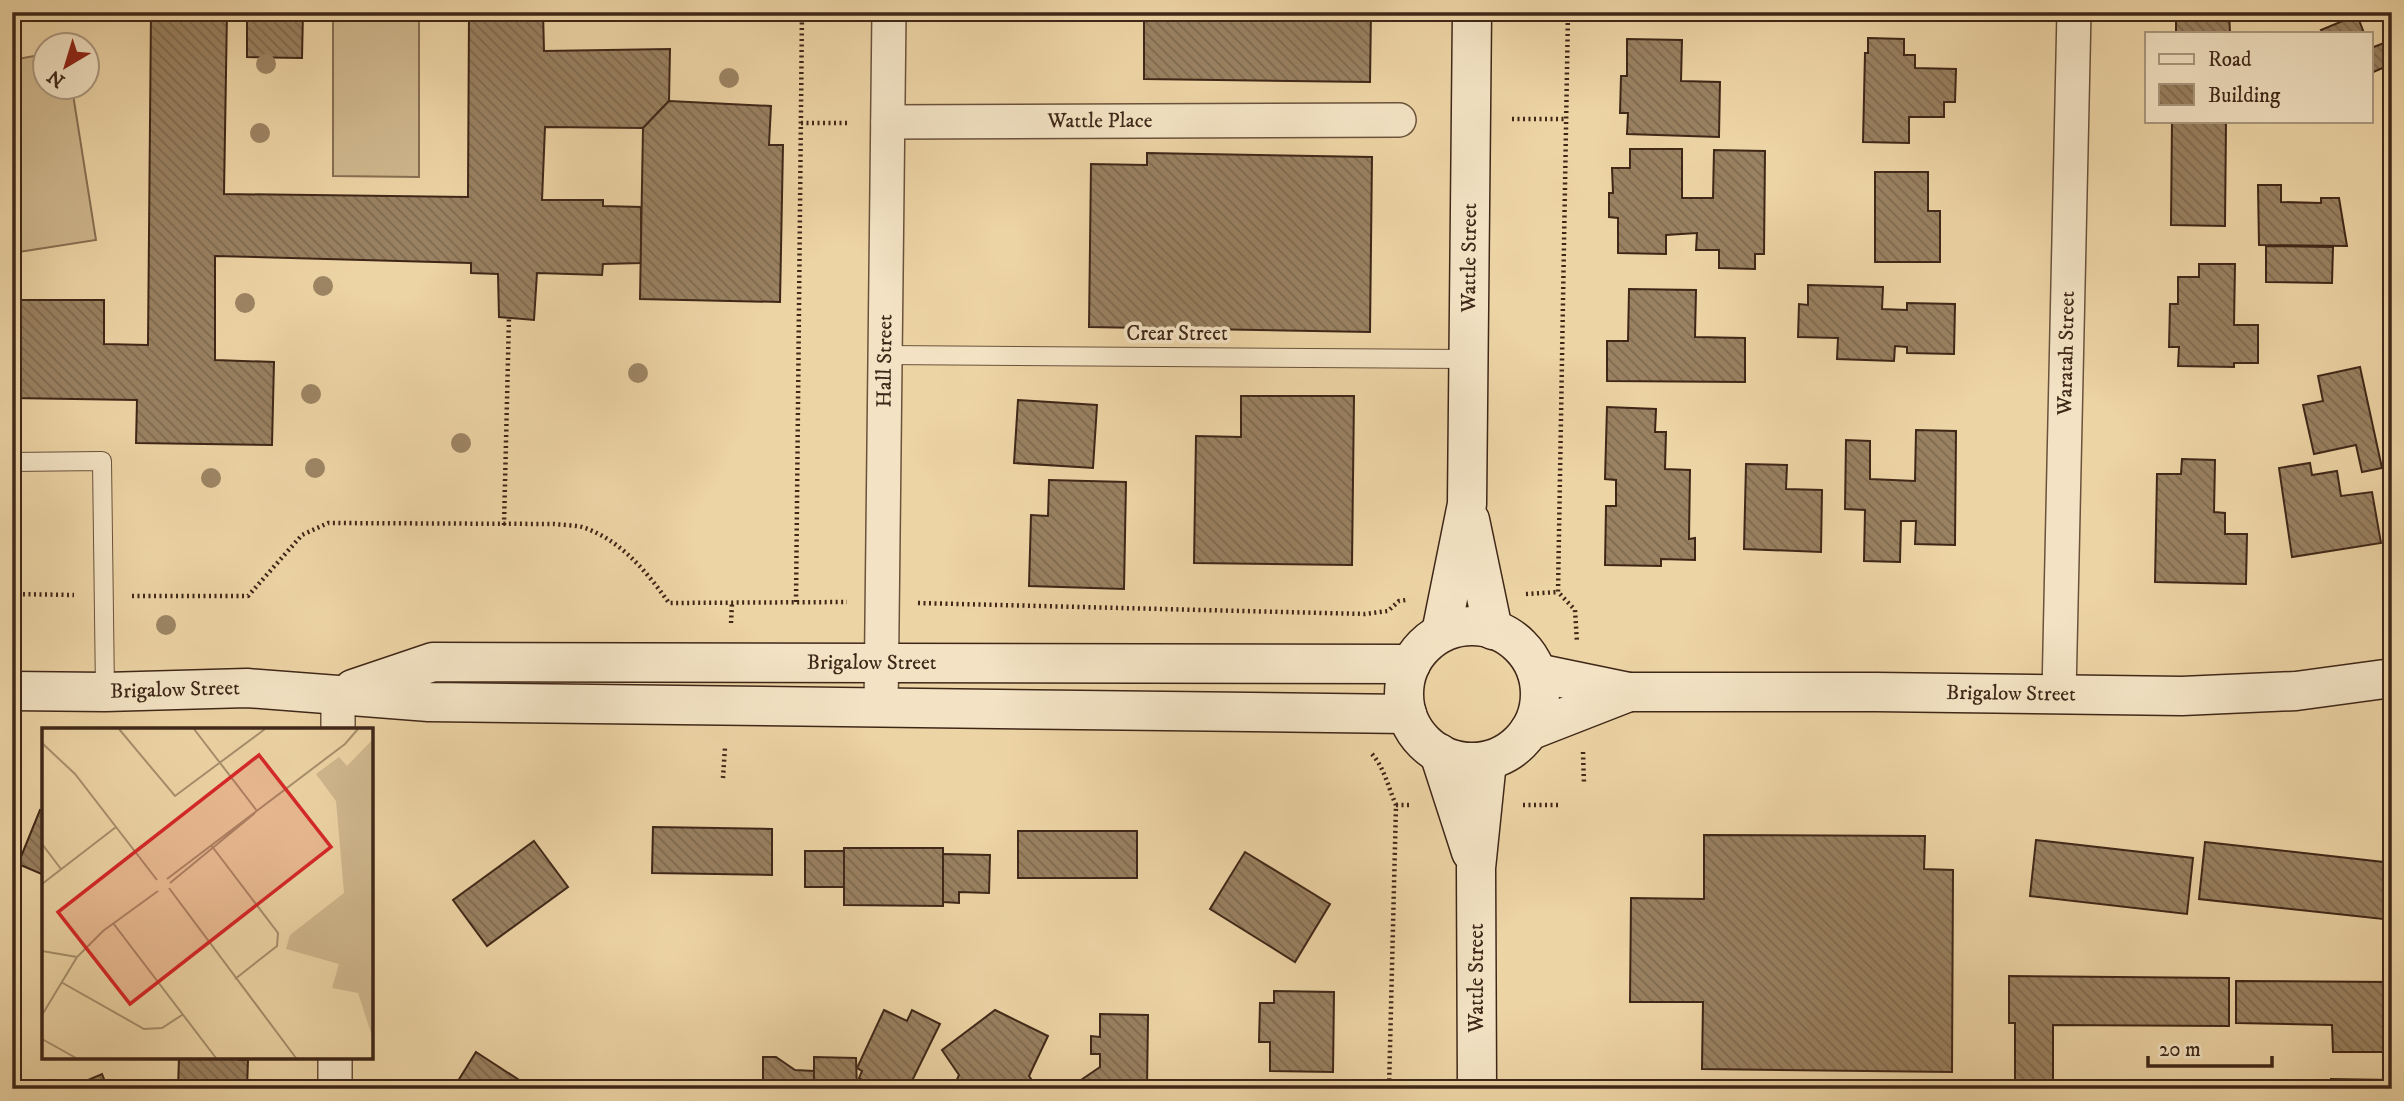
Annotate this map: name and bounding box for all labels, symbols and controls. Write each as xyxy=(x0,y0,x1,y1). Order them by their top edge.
north arrow xyxy=(32,32,102,102)
legend xyxy=(2145,32,2372,122)
text: Road xyxy=(2208,47,2252,73)
text: N xyxy=(43,64,70,92)
text: Building xyxy=(2208,83,2281,109)
street label: Wattle Place xyxy=(1046,108,1153,134)
street label: Wattle Street xyxy=(1456,202,1483,314)
street label: Waratah Street xyxy=(2052,290,2081,417)
street label: Hall Street xyxy=(871,314,899,408)
street label: Crear Street xyxy=(1126,321,1228,347)
street label: Brigalow Street xyxy=(807,650,937,676)
street label: Brigalow Street xyxy=(110,675,240,705)
street label: Brigalow Street xyxy=(1946,680,2076,708)
inset map xyxy=(42,728,373,1059)
street label: Wattle Street xyxy=(1464,923,1490,1034)
scale bar xyxy=(2148,1024,2273,1068)
text: 20 m xyxy=(2159,1037,2201,1063)

